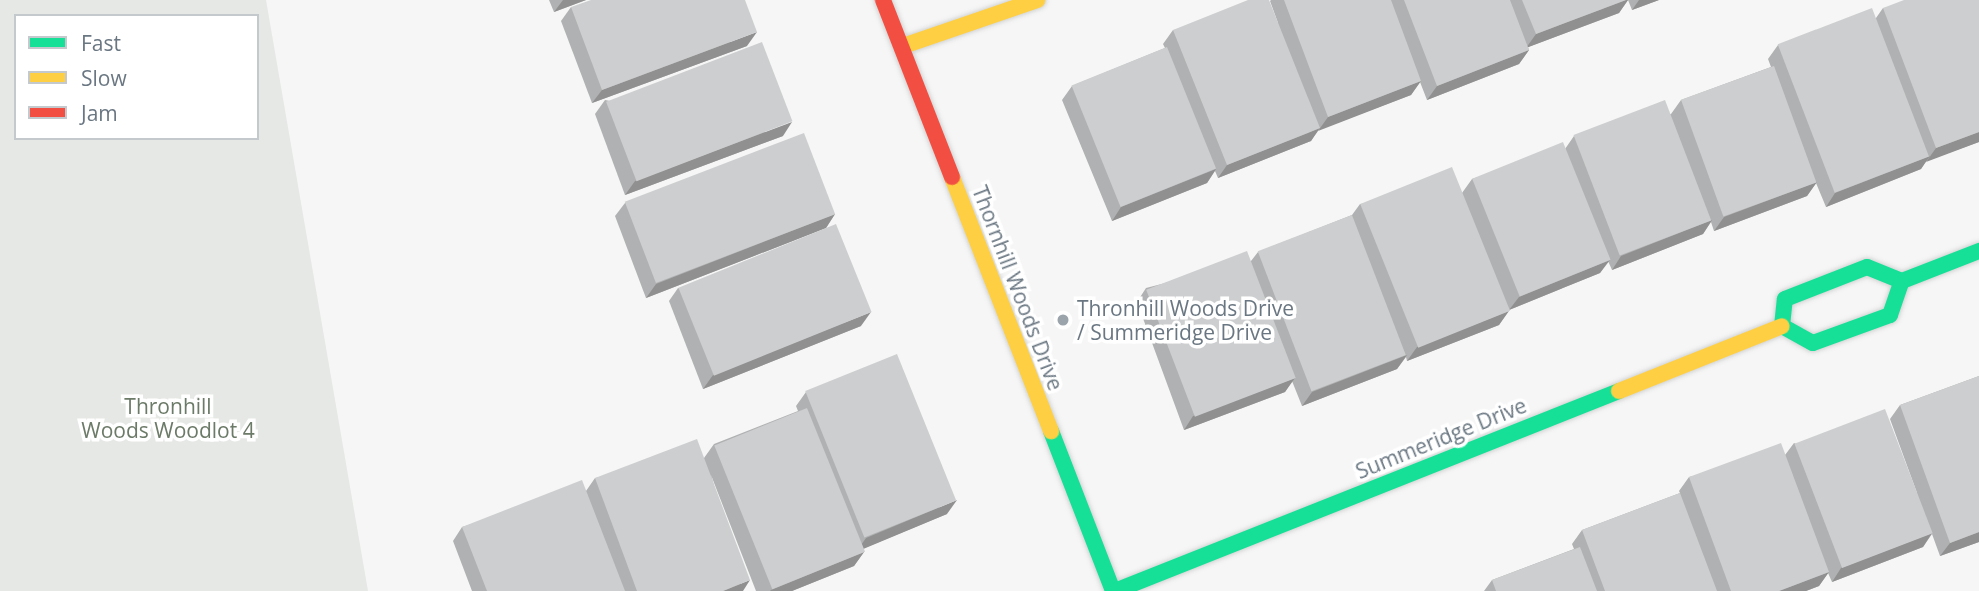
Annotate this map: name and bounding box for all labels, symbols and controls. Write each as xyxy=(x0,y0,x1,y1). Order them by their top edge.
legend xyxy=(14,14,259,140)
text: Fast xyxy=(81,29,121,57)
text: Slow xyxy=(81,64,127,92)
text: Jam xyxy=(81,99,118,127)
street label: Thornhill Woods Drive xyxy=(967,182,1069,394)
place label: Thronhill Woods Drive / Summeridge Drive xyxy=(1077,295,1294,345)
marker: Thronhill Woods Drive / Summeridge Drive xyxy=(1055,312,1071,328)
street label: Summeridge Drive xyxy=(1352,392,1530,484)
park label: Thronhill Woods Woodlot 4 xyxy=(81,393,255,443)

